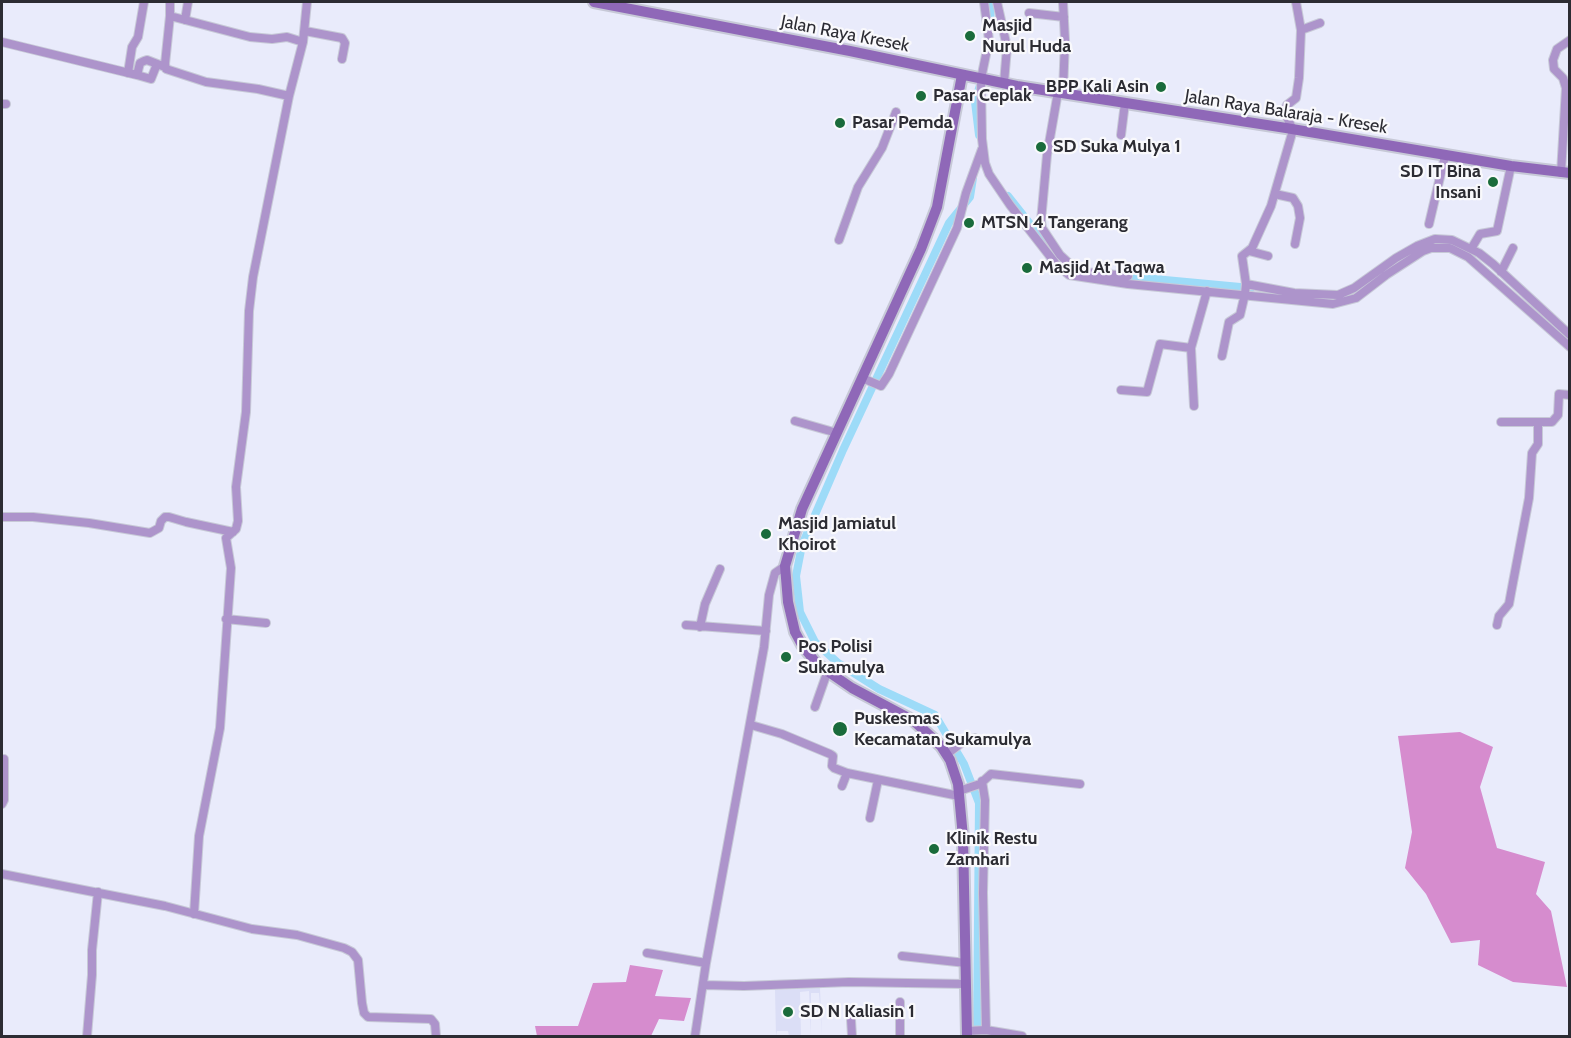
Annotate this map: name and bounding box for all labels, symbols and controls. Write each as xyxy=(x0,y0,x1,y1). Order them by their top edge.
street label: Jalan Raya Kresek xyxy=(779,11,911,57)
place label: Masjid Nurul Huda xyxy=(982,15,1071,57)
marker: Masjid Nurul Huda xyxy=(963,29,977,43)
place label: BPP Kali Asin xyxy=(1046,76,1149,98)
marker: BPP Kali Asin xyxy=(1154,80,1168,94)
place label: Pasar Ceplak xyxy=(933,85,1032,107)
street label: Jalan Raya Balaraja - Kresek xyxy=(1183,85,1389,139)
marker: Pasar Ceplak xyxy=(914,89,928,103)
place label: Pasar Pemda xyxy=(852,112,953,134)
marker: Pasar Pemda xyxy=(833,116,847,130)
place label: SD Suka Mulya 1 xyxy=(1053,136,1181,158)
marker: SD Suka Mulya 1 xyxy=(1034,140,1048,154)
place label: SD IT Bina Insani xyxy=(1400,161,1481,204)
marker: SD IT Bina Insani xyxy=(1486,175,1500,189)
place label: MTSN 4 Tangerang xyxy=(981,212,1128,234)
marker: MTSN 4 Tangerang xyxy=(962,216,976,230)
place label: Masjid At Taqwa xyxy=(1039,257,1165,279)
marker: Masjid At Taqwa xyxy=(1020,261,1034,275)
place label: Masjid Jamiatul Khoirot xyxy=(778,513,896,556)
marker: Masjid Jamiatul Khoirot xyxy=(759,527,773,541)
place label: Pos Polisi Sukamulya xyxy=(798,636,885,678)
marker: Pos Polisi Sukamulya xyxy=(779,650,793,664)
place label: Puskesmas Kecamatan Sukamulya xyxy=(854,708,1031,750)
marker: Puskesmas Kecamatan Sukamulya xyxy=(831,720,849,738)
place label: Klinik Restu Zamhari xyxy=(946,828,1037,870)
marker: Klinik Restu Zamhari xyxy=(927,842,941,856)
place label: SD N Kaliasin 1 xyxy=(800,1001,915,1023)
marker: SD N Kaliasin 1 xyxy=(781,1005,795,1019)

